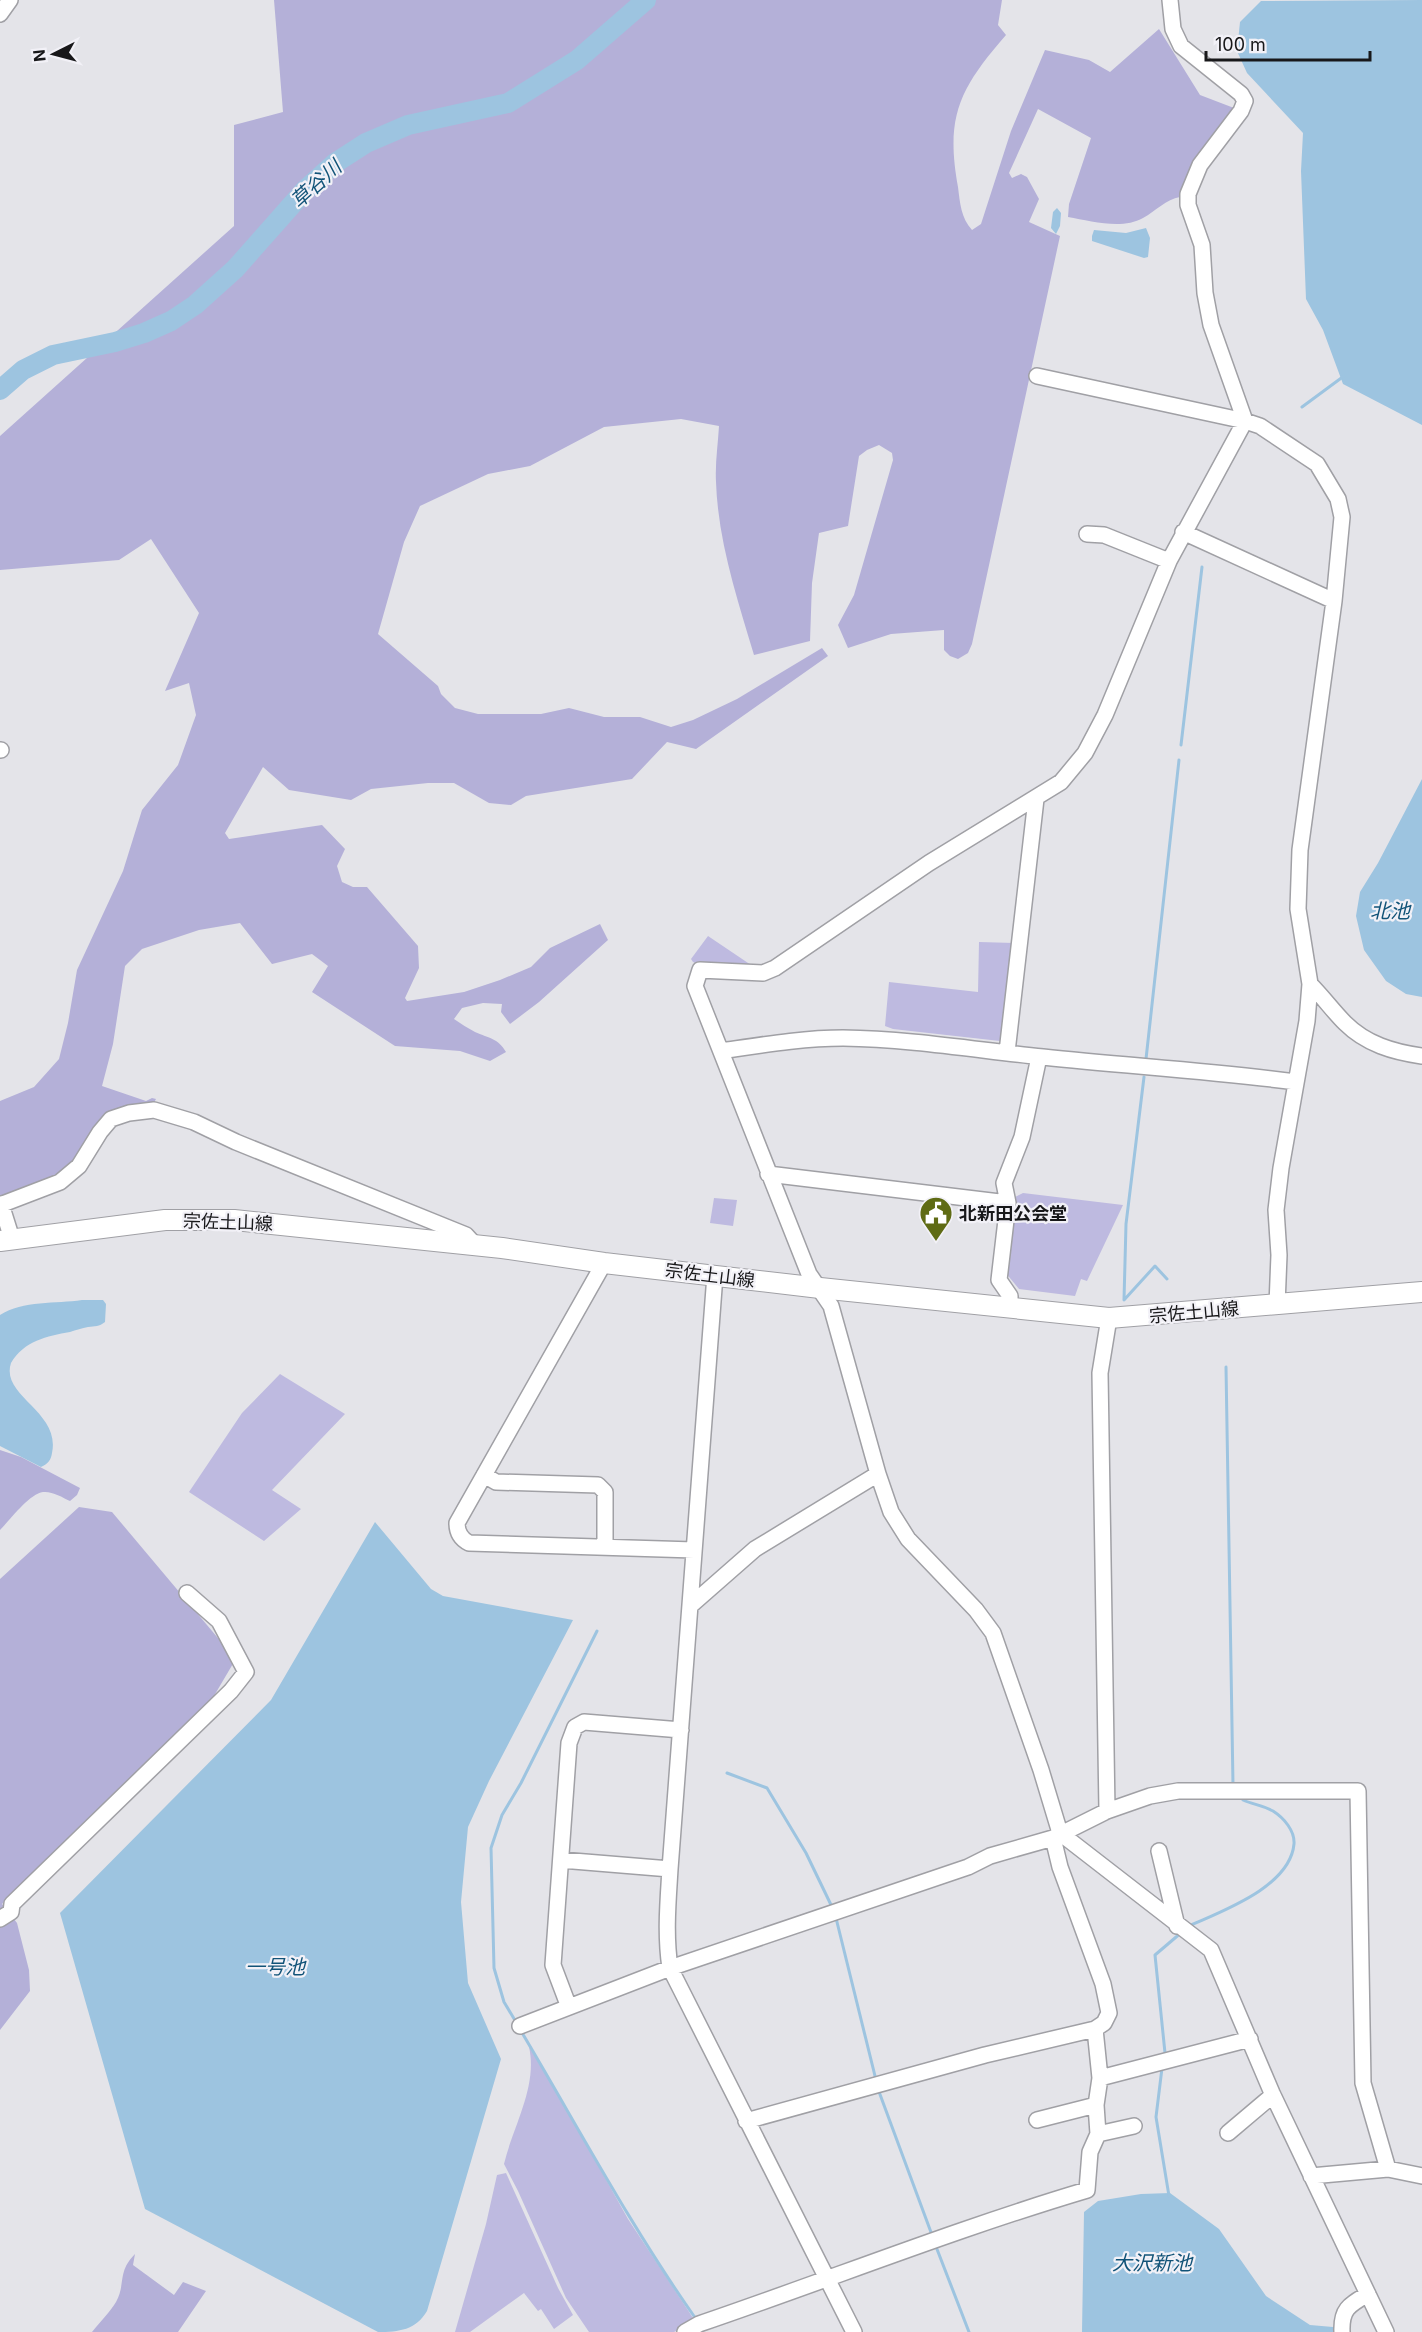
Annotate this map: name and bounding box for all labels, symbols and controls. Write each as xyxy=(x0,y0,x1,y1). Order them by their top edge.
north arrow xyxy=(24,24,84,84)
scale bar xyxy=(1206,24,1370,62)
text: 100 m xyxy=(1215,34,1266,55)
text: N xyxy=(28,48,50,63)
water label: 草谷川 xyxy=(286,154,348,213)
water label: 北池 xyxy=(1370,899,1412,923)
public building icon: 北新田公会堂 xyxy=(918,1195,954,1242)
place label: 北新田公会堂 xyxy=(959,1203,1067,1224)
street label: 宗佐土山線 xyxy=(183,1210,273,1234)
street label: 宗佐土山線 xyxy=(664,1259,756,1291)
street label: 宗佐土山線 xyxy=(1148,1298,1240,1326)
water label: 一号池 xyxy=(245,1955,307,1979)
water label: 大沢新池 xyxy=(1112,2251,1194,2275)

